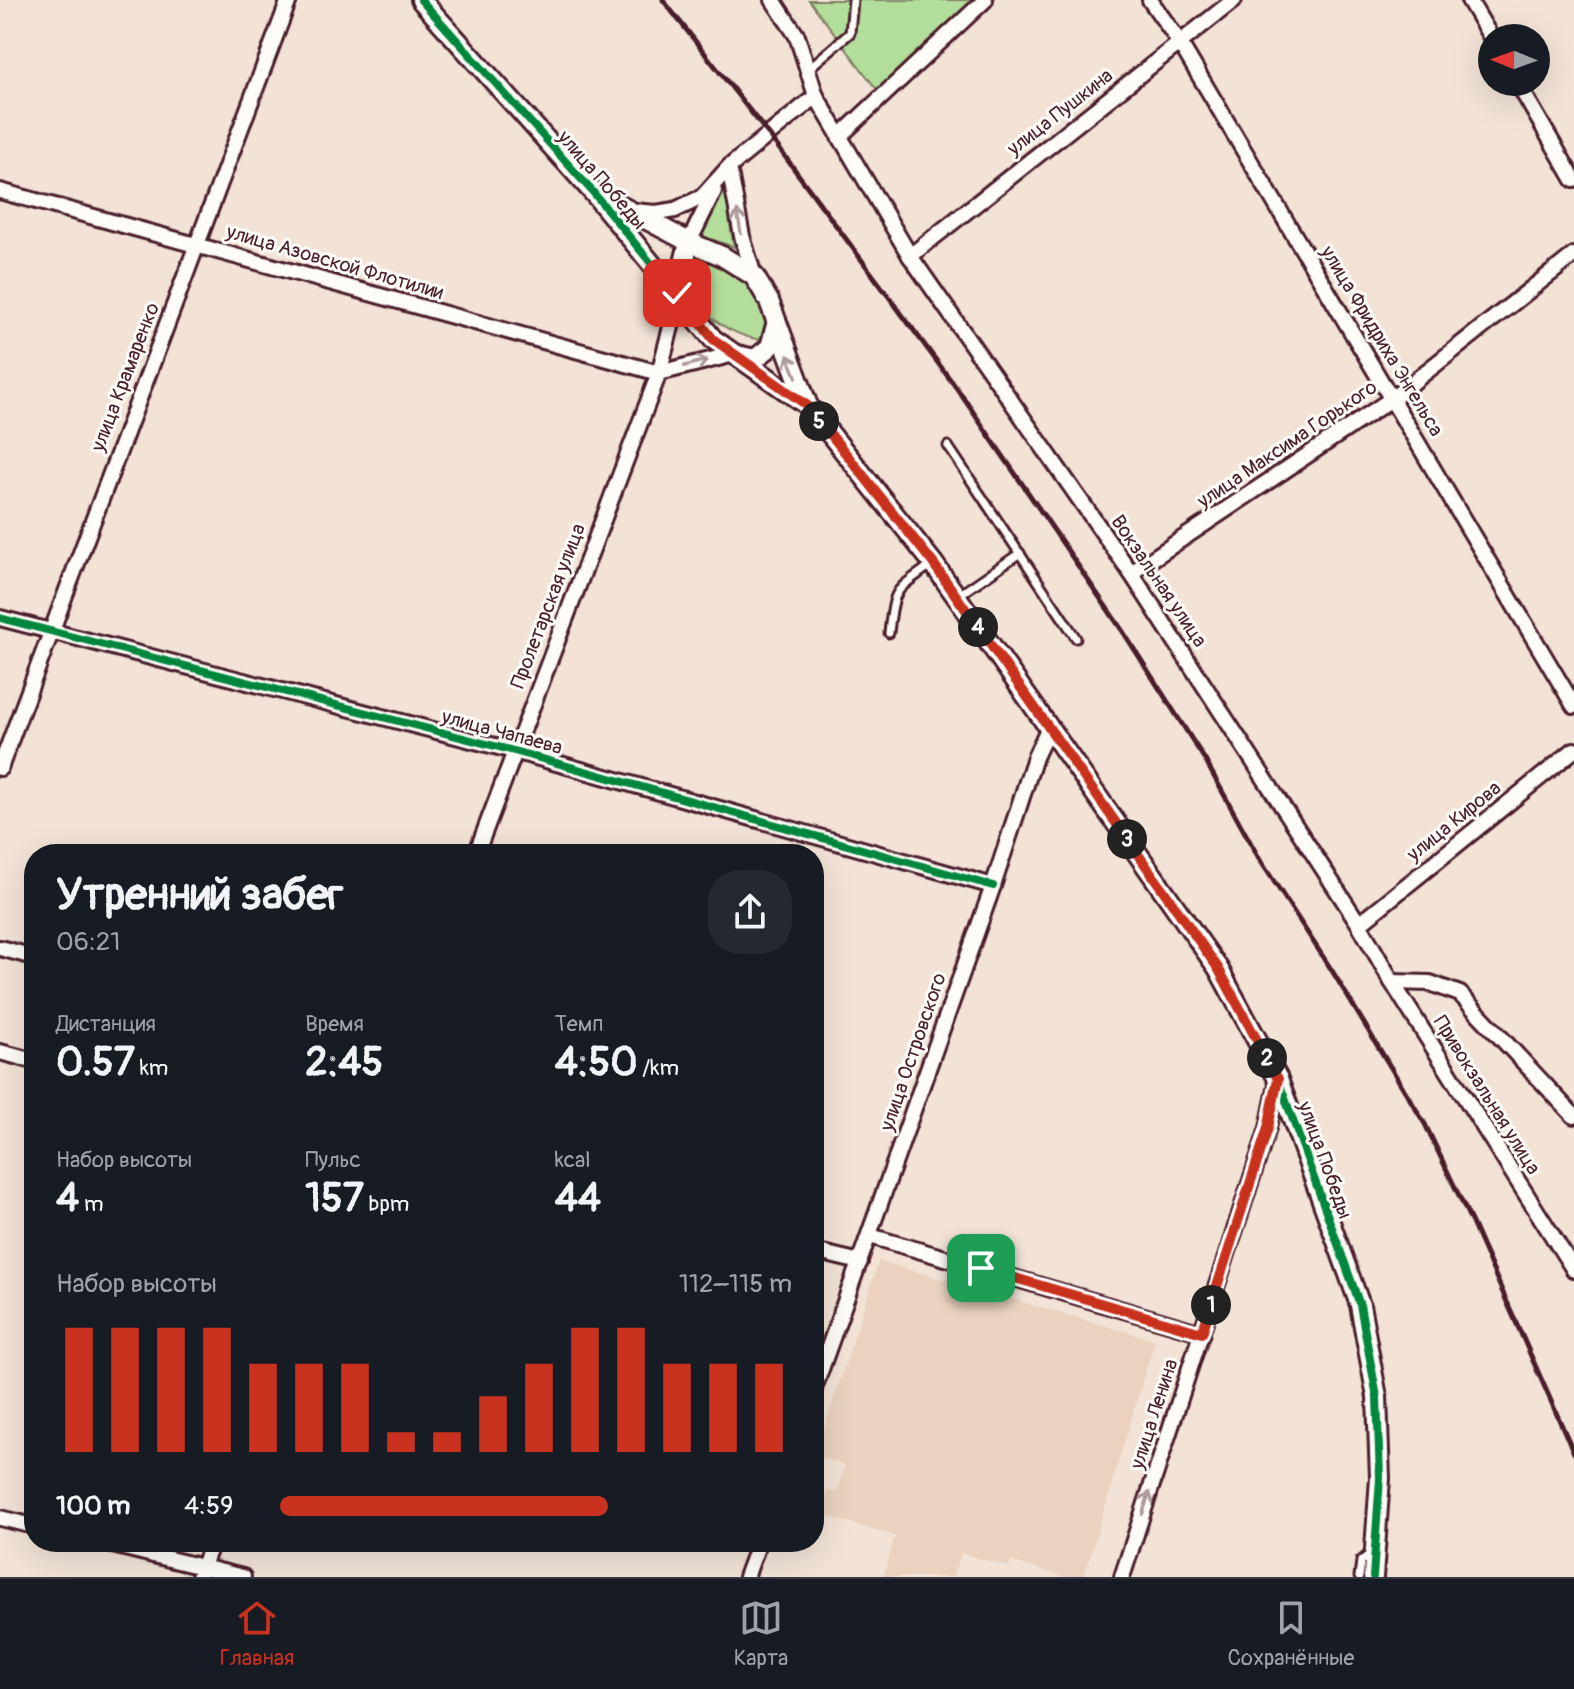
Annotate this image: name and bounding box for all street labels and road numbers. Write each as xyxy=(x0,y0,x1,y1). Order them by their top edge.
street label: улица Пушкина xyxy=(1001,63,1118,162)
street label: улица Победы xyxy=(552,125,652,235)
street label: улица Азовской Флотилии xyxy=(223,219,446,305)
street label: улица Фридриха Энгельса xyxy=(1315,240,1449,441)
street label: улица Крамаренко xyxy=(85,299,165,456)
street label: улица Максима Горького xyxy=(1191,374,1382,514)
street label: Вокзальная улица xyxy=(1106,510,1212,652)
street label: Пролетарская улица xyxy=(505,520,591,692)
street label: улица Чапаева xyxy=(438,704,565,760)
street label: улица Кирова xyxy=(1401,775,1506,867)
street label: улица Островского xyxy=(874,969,952,1135)
street label: Привокзальная улица xyxy=(1428,1011,1546,1179)
street label: улица Победы xyxy=(1292,1097,1358,1222)
street label: улица Ленина xyxy=(1124,1356,1184,1473)

